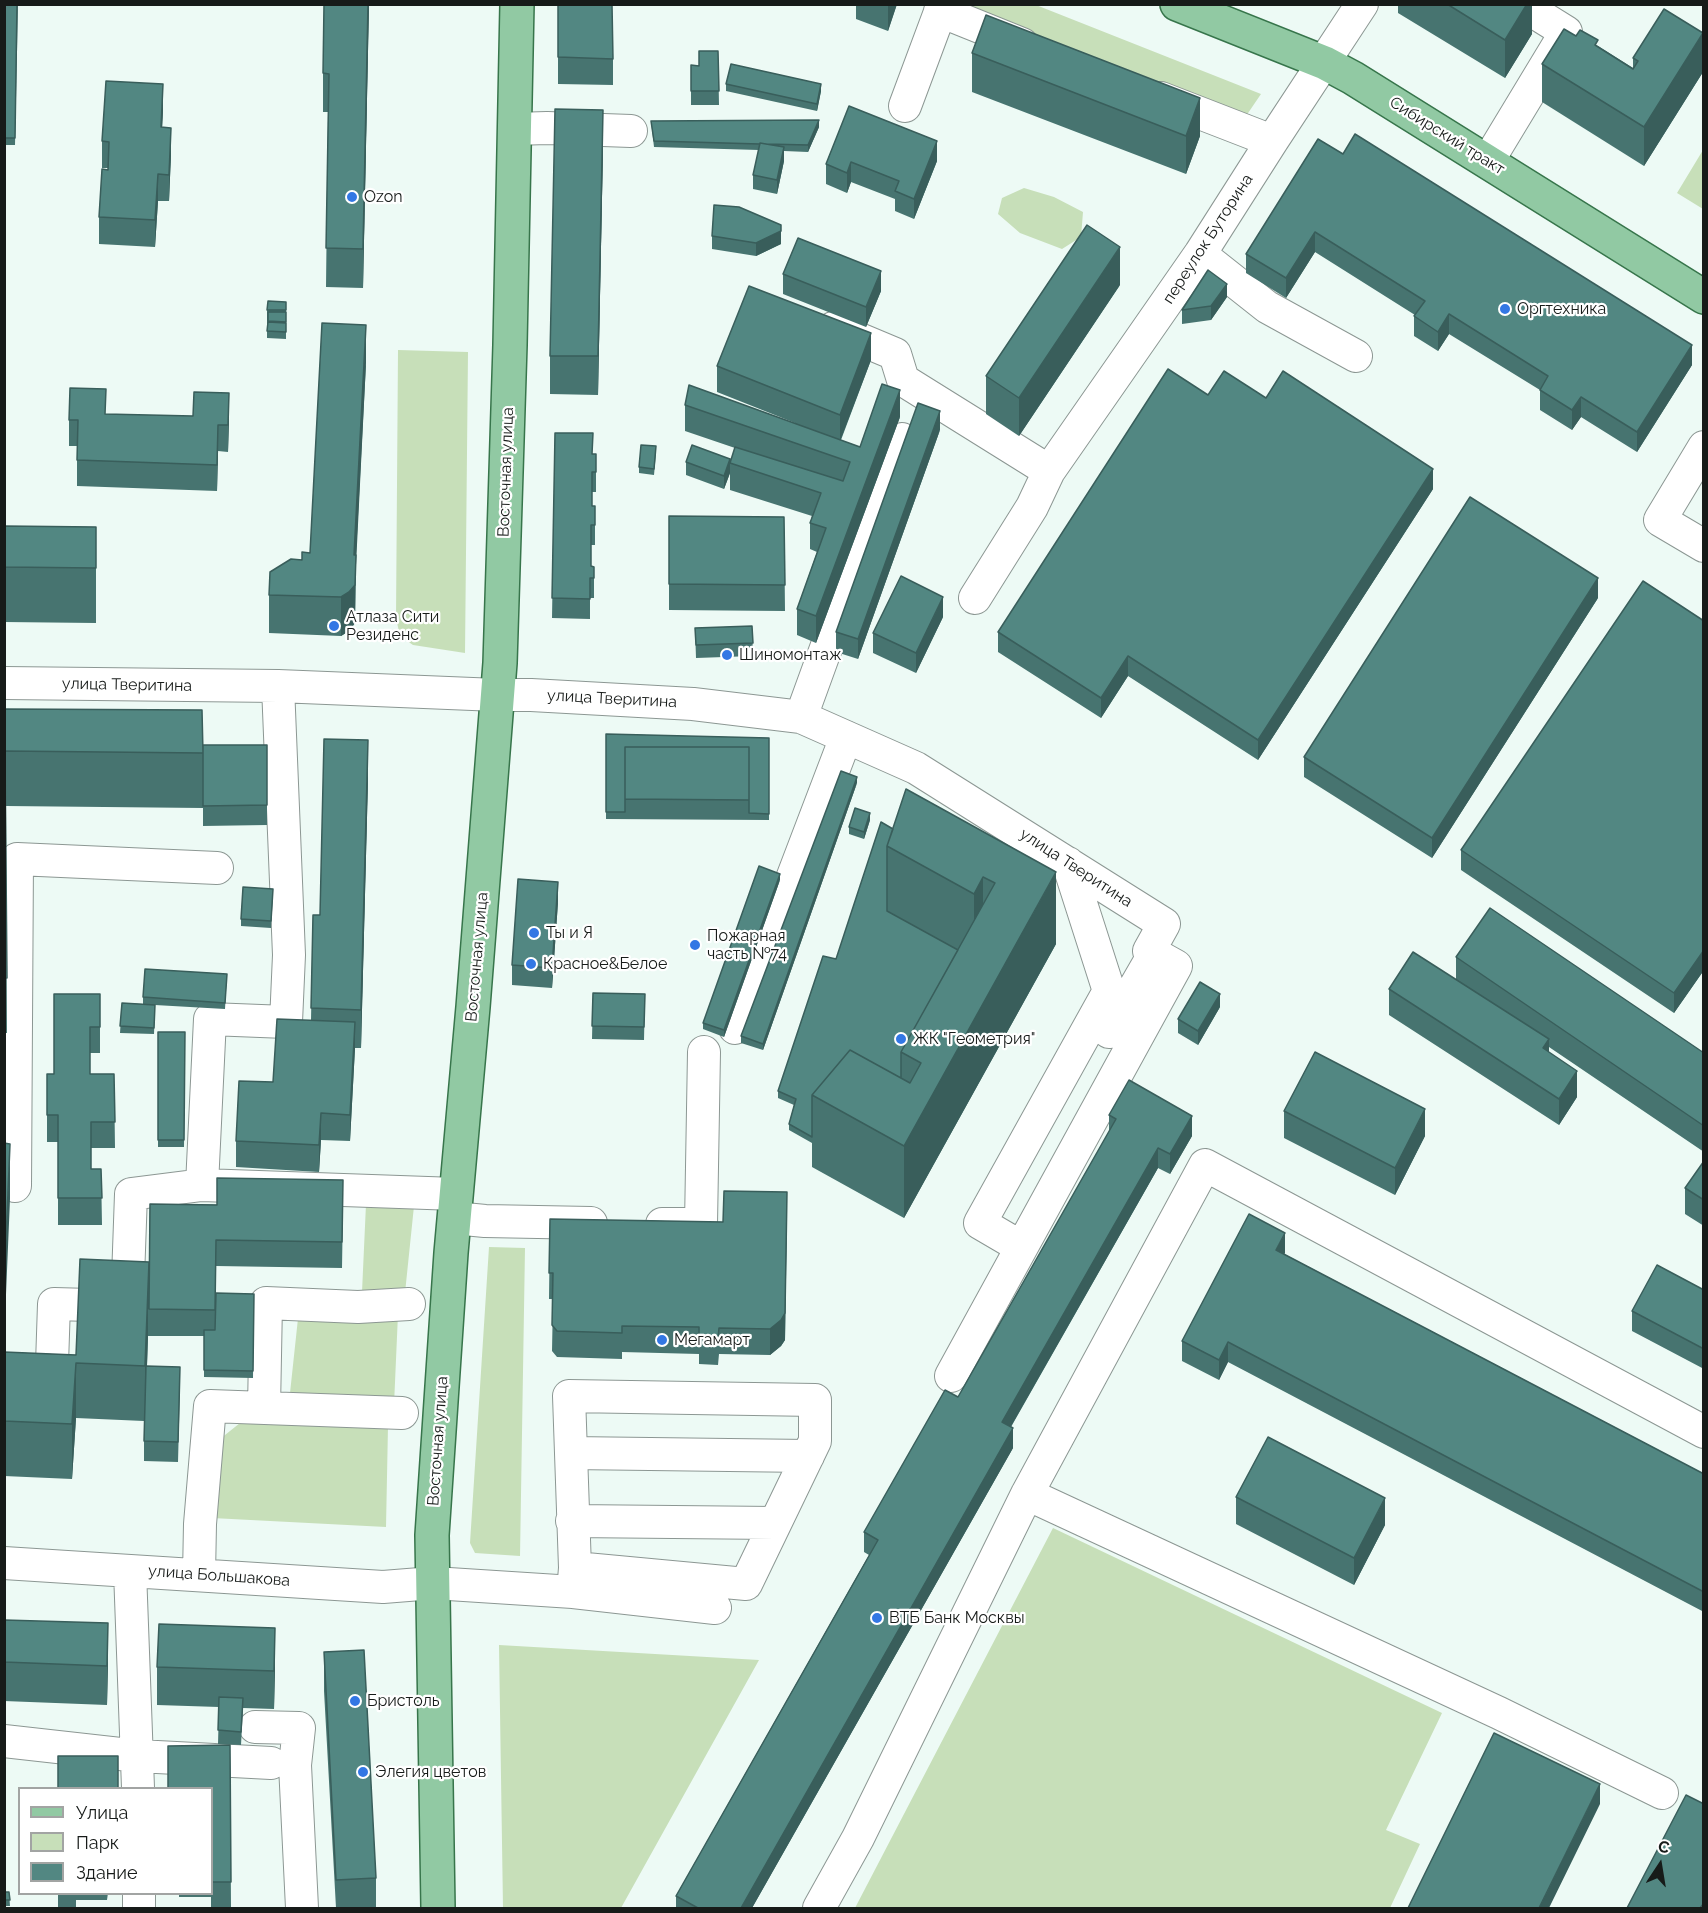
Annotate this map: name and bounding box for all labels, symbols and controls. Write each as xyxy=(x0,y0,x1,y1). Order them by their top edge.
street label: Сибирский тракт xyxy=(1386,93,1508,179)
street label: переулок Буторина xyxy=(1159,171,1257,307)
place label: Ozon xyxy=(364,187,403,207)
marker: Ozon xyxy=(345,190,359,204)
place label: Оргтехника xyxy=(1517,299,1606,319)
marker: Оргтехника xyxy=(1498,302,1512,316)
street label: Восточная улица xyxy=(494,407,518,537)
place label: Атлаза Сити Резиденс xyxy=(346,607,439,645)
marker: Атлаза Сити Резиденс xyxy=(327,619,341,633)
place label: Шиномонтаж xyxy=(739,645,842,665)
marker: Шиномонтаж xyxy=(720,648,734,662)
street label: улица Тверитина xyxy=(62,674,192,696)
street label: улица Тверитина xyxy=(546,686,678,712)
street label: улица Тверитина xyxy=(1016,824,1136,912)
street label: Восточная улица xyxy=(462,891,492,1023)
place label: Ты и Я xyxy=(546,923,593,943)
marker: Ты и Я xyxy=(527,926,541,940)
place label: Пожарная часть №74 xyxy=(707,926,787,964)
marker: Пожарная часть №74 xyxy=(688,938,702,952)
place label: Красное&Белое xyxy=(543,954,667,974)
marker: Красное&Белое xyxy=(524,957,538,971)
place label: ЖК "Геометрия" xyxy=(913,1029,1035,1049)
marker: ЖК "Геометрия" xyxy=(894,1032,908,1046)
place label: Мегамарт xyxy=(674,1330,750,1350)
marker: Мегамарт xyxy=(655,1333,669,1347)
street label: Восточная улица xyxy=(424,1375,452,1507)
street label: улица Большакова xyxy=(147,1561,291,1591)
place label: ВТБ Банк Москвы xyxy=(889,1608,1025,1628)
marker: ВТБ Банк Москвы xyxy=(870,1611,884,1625)
place label: Бристоль xyxy=(367,1691,440,1711)
marker: Бристоль xyxy=(348,1694,362,1708)
place label: Элегия цветов xyxy=(375,1762,486,1782)
marker: Элегия цветов xyxy=(356,1765,370,1779)
legend xyxy=(18,1787,213,1895)
text: Улица xyxy=(76,1802,128,1823)
text: Парк xyxy=(76,1832,119,1853)
north arrow xyxy=(1630,1835,1690,1895)
text: С xyxy=(1656,1836,1671,1857)
text: Здание xyxy=(76,1862,138,1883)

